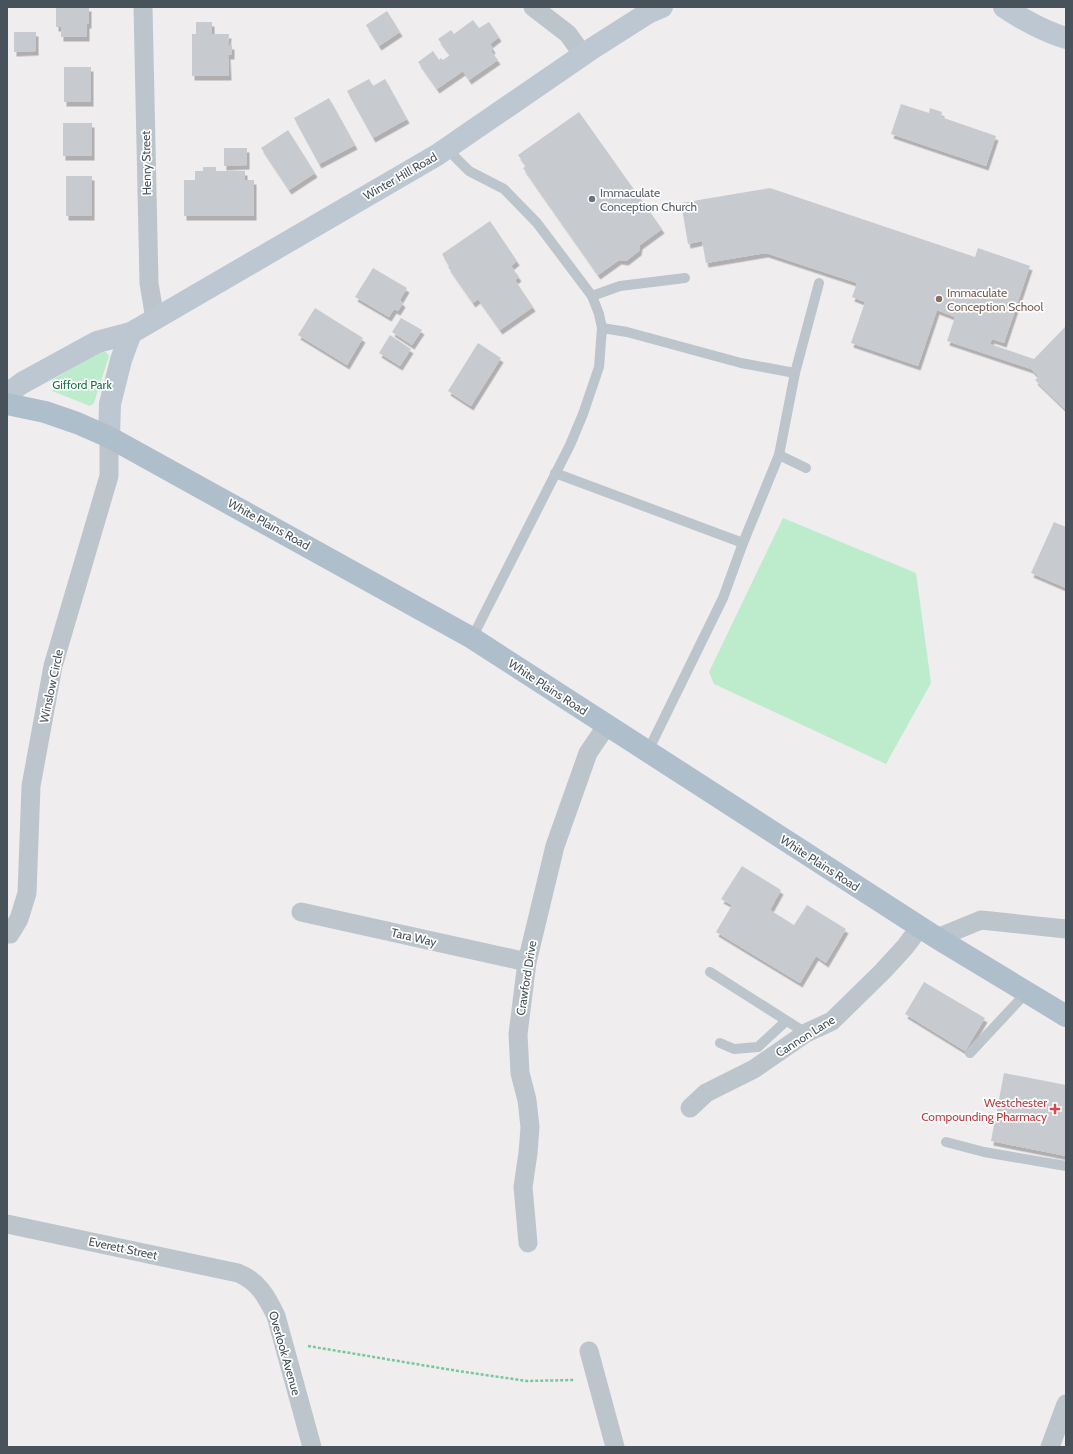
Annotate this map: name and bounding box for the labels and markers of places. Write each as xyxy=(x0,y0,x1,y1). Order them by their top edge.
place label: Immaculate Conception Church xyxy=(600,185,697,214)
marker: Immaculate Conception Church xyxy=(587,194,597,204)
place label: Immaculate Conception School xyxy=(947,285,1043,314)
marker: Immaculate Conception School xyxy=(934,294,944,304)
place label: Westchester Compounding Pharmacy xyxy=(921,1095,1047,1124)
marker: Westchester Compounding Pharmacy xyxy=(1050,1104,1060,1114)

